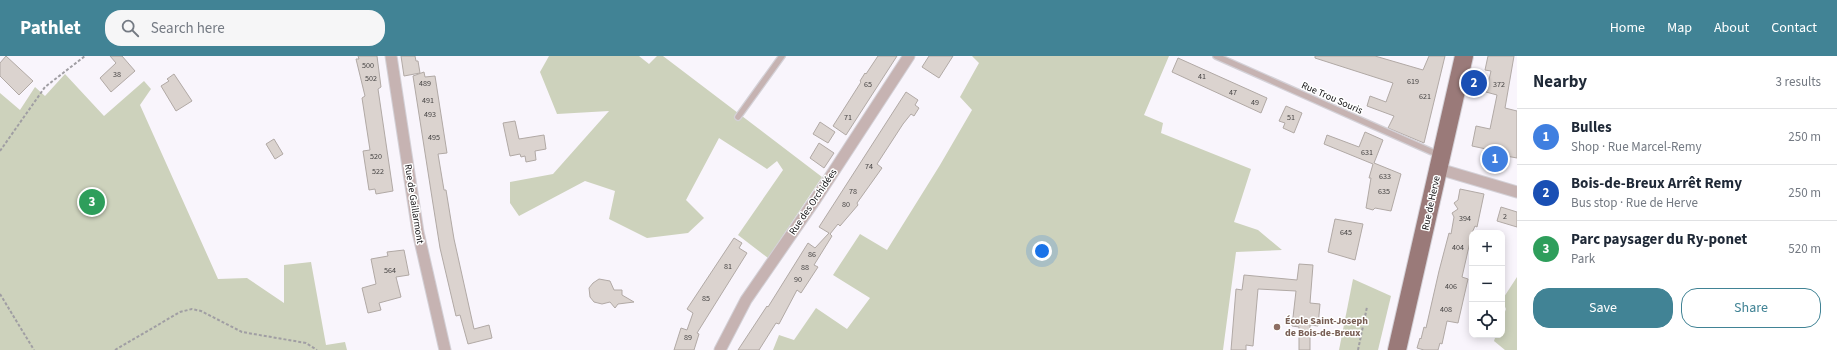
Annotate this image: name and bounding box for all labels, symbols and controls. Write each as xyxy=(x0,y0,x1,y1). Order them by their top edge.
search box xyxy=(105,10,385,46)
text: Pathlet xyxy=(20,15,81,42)
icon: search xyxy=(119,17,141,39)
text: Search here xyxy=(151,18,225,39)
text: Home xyxy=(1610,18,1645,38)
text: Map xyxy=(1667,18,1692,38)
text: About xyxy=(1714,18,1749,38)
text: Contact xyxy=(1771,18,1817,38)
house number: 500 xyxy=(362,60,374,71)
pin: 2 xyxy=(1461,68,1487,98)
house number: 38 xyxy=(113,69,121,80)
text: Nearby xyxy=(1533,70,1587,94)
house number: 41 xyxy=(1198,71,1206,82)
house number: 502 xyxy=(365,73,377,84)
text: 3 results xyxy=(1776,73,1821,91)
house number: 619 xyxy=(1407,76,1419,87)
house number: 489 xyxy=(419,78,431,89)
street label: Rue Trou Souris xyxy=(1299,78,1365,118)
house number: 65 xyxy=(864,79,872,90)
house number: 372 xyxy=(1493,79,1505,90)
house number: 47 xyxy=(1229,87,1237,98)
house number: 621 xyxy=(1419,91,1431,102)
house number: 491 xyxy=(422,95,434,106)
house number: 49 xyxy=(1251,97,1259,108)
house number: 493 xyxy=(424,109,436,120)
house number: 71 xyxy=(844,112,852,123)
house number: 51 xyxy=(1287,112,1295,123)
text: Bulles xyxy=(1571,117,1612,138)
text: 1 xyxy=(1543,128,1549,146)
text: 250 m xyxy=(1788,128,1821,146)
house number: 495 xyxy=(428,132,440,143)
text: Shop · Rue Marcel-Remy xyxy=(1571,138,1702,156)
pin: 1 xyxy=(1482,144,1508,174)
house number: 631 xyxy=(1361,147,1373,158)
house number: 520 xyxy=(370,151,382,162)
house number: 74 xyxy=(865,161,873,172)
street label: Rue de Gaillarmont xyxy=(401,163,427,245)
house number: 522 xyxy=(372,166,384,177)
street label: Rue des Orchidées xyxy=(786,166,840,238)
house number: 633 xyxy=(1379,171,1391,182)
text: Bois-de-Breux Arrêt Remy xyxy=(1571,173,1742,194)
street label: Rue de Herve xyxy=(1418,174,1444,232)
text: 2 xyxy=(1543,184,1549,202)
text: 250 m xyxy=(1788,184,1821,202)
house number: 78 xyxy=(849,186,857,197)
house number: 635 xyxy=(1378,186,1390,197)
pin: 3 xyxy=(79,187,105,217)
text: Bus stop · Rue de Herve xyxy=(1571,194,1698,212)
house number: 80 xyxy=(842,199,850,210)
house number: 2 xyxy=(1503,211,1507,222)
house number: 394 xyxy=(1459,213,1471,224)
house number: 645 xyxy=(1340,227,1352,238)
text: Parc paysager du Ry-ponet xyxy=(1571,229,1747,250)
map controls xyxy=(1469,230,1505,338)
button: + xyxy=(1469,230,1505,266)
text: 3 xyxy=(1543,240,1549,258)
text: 520 m xyxy=(1788,240,1821,258)
your location xyxy=(1032,241,1052,261)
house number: 404 xyxy=(1452,242,1464,253)
house number: 86 xyxy=(808,249,816,260)
text: Park xyxy=(1571,250,1595,268)
house number: 81 xyxy=(724,261,732,272)
house number: 88 xyxy=(801,262,809,273)
house number: 564 xyxy=(384,265,396,276)
button: − xyxy=(1469,266,1505,302)
house number: 90 xyxy=(794,274,802,285)
house number: 406 xyxy=(1445,281,1457,292)
button: Save xyxy=(1533,288,1673,328)
button: Share xyxy=(1681,288,1821,328)
house number: 85 xyxy=(702,293,710,304)
button: locate xyxy=(1469,302,1505,338)
house number: 408 xyxy=(1440,304,1452,315)
place label: École Saint-Joseph de Bois-de-Breux xyxy=(1285,314,1368,340)
marker: École Saint-Joseph de Bois-de-Breux xyxy=(1272,322,1282,332)
house number: 89 xyxy=(684,332,692,343)

